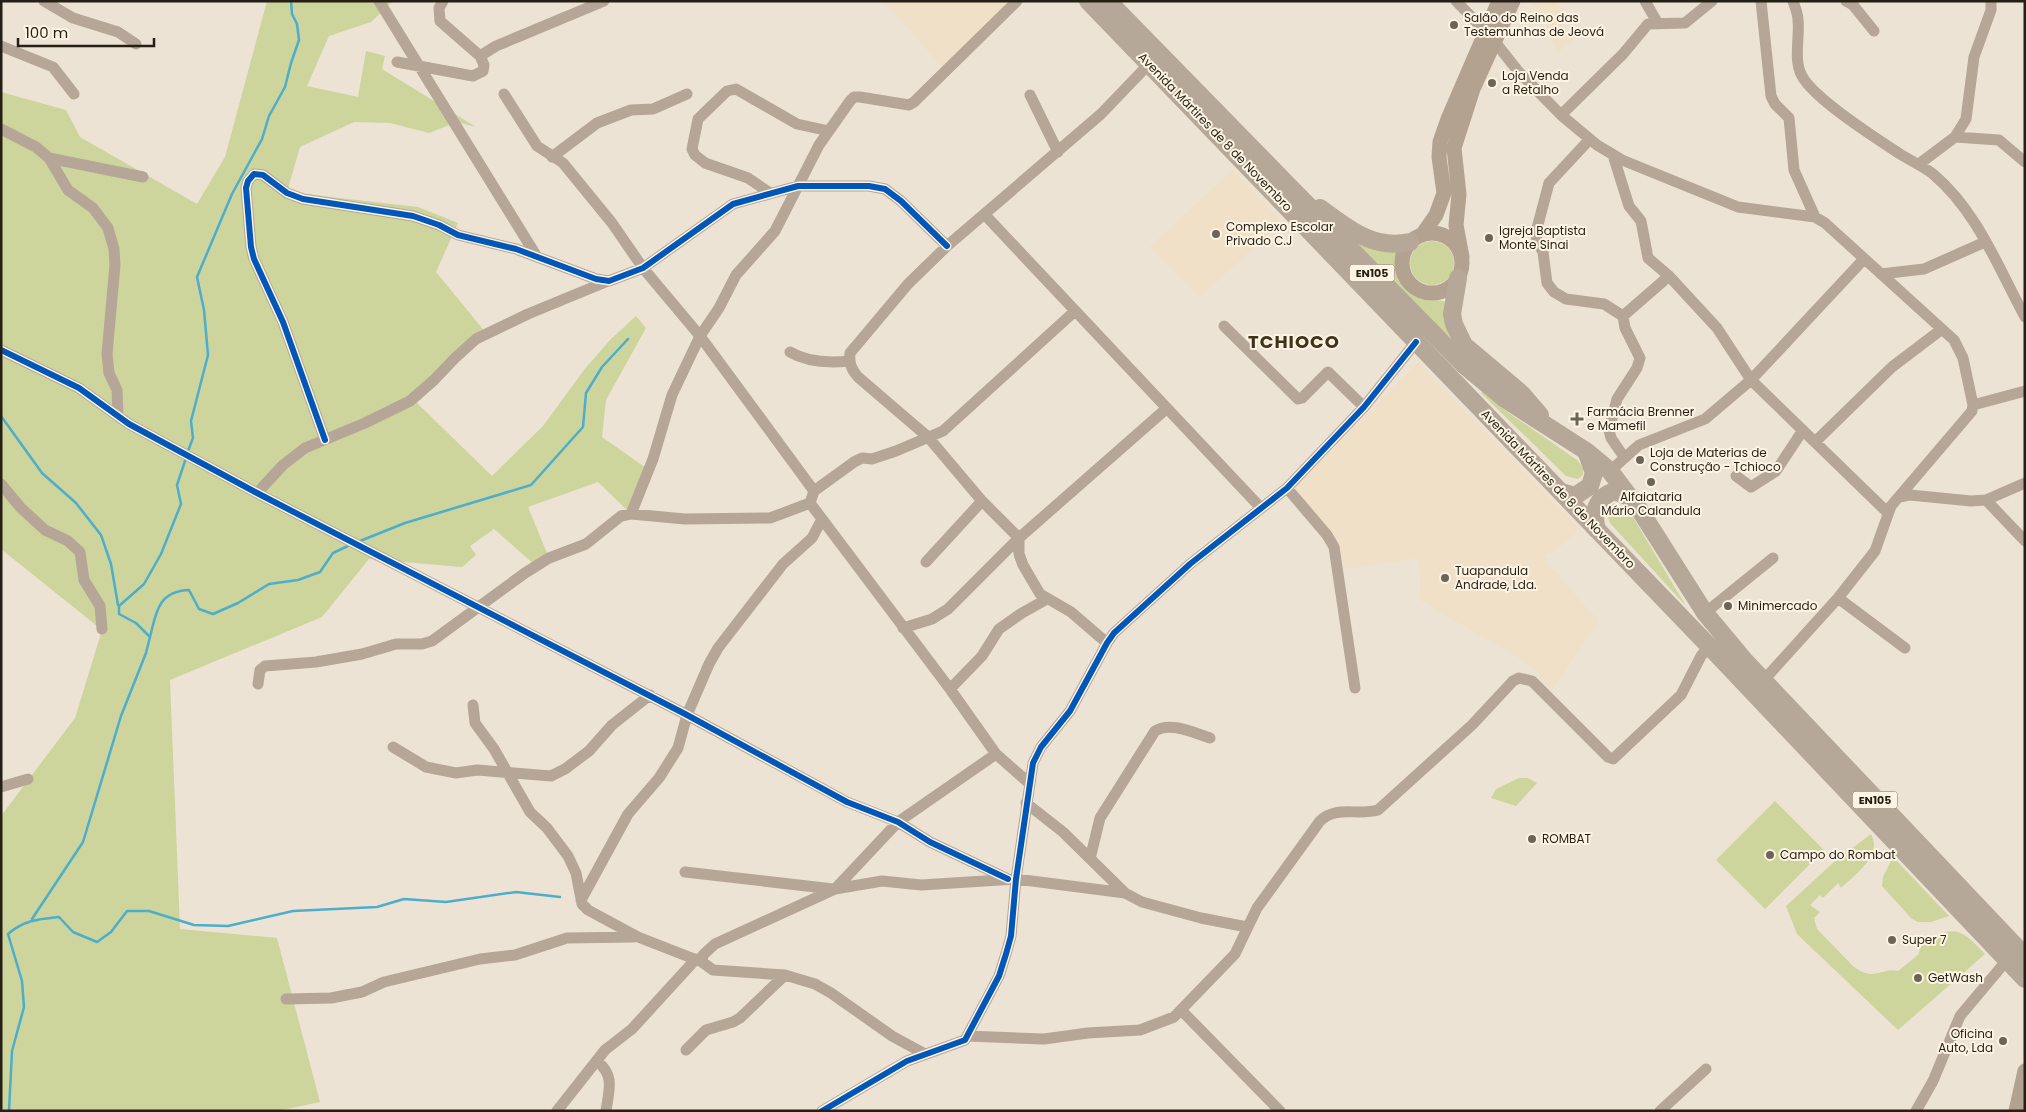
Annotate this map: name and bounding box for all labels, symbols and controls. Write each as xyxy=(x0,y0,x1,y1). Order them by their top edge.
place label: Salão do Reino das Testemunhas de Jeová xyxy=(1464,9,1604,40)
scale bar xyxy=(18,15,154,47)
marker: Salão do Reino das Testemunhas de Jeová xyxy=(1448,19,1460,31)
text: 100 m xyxy=(25,22,68,43)
street label: Avenida Mártires de 8 de Novembro xyxy=(1135,48,1296,215)
place label: Loja Venda a Retalho xyxy=(1502,67,1569,98)
marker: Loja Venda a Retalho xyxy=(1486,77,1498,89)
place label: Complexo Escolar Privado C.J xyxy=(1226,218,1334,249)
place label: Igreja Baptista Monte Sinai xyxy=(1499,222,1586,253)
marker: Complexo Escolar Privado C.J xyxy=(1210,228,1222,240)
marker: Igreja Baptista Monte Sinai xyxy=(1483,232,1495,244)
road number: EN105 xyxy=(1350,264,1394,282)
district label: TCHIOCO xyxy=(1248,329,1340,354)
place label: Farmácia Brenner e Mamefil xyxy=(1587,403,1695,434)
street label: Avenida Mártires de 8 de Novembro xyxy=(1478,405,1639,572)
marker: Farmácia Brenner e Mamefil xyxy=(1571,413,1583,425)
place label: Loja de Materias de Construção - Tchioco xyxy=(1650,444,1781,475)
marker: Loja de Materias de Construção - Tchioco xyxy=(1634,454,1646,466)
marker: Alfaiataria Mário Calandula xyxy=(1645,476,1657,488)
place label: Alfaiataria Mário Calandula xyxy=(1601,488,1701,519)
place label: Tuapandula Andrade, Lda. xyxy=(1455,562,1537,593)
marker: Tuapandula Andrade, Lda. xyxy=(1439,572,1451,584)
place label: Minimercado xyxy=(1738,597,1818,614)
marker: Minimercado xyxy=(1722,600,1734,612)
road number: EN105 xyxy=(1852,792,1898,808)
place label: ROMBAT xyxy=(1542,830,1592,847)
marker: ROMBAT xyxy=(1526,833,1538,845)
place label: Campo do Rombat xyxy=(1780,846,1896,863)
marker: Campo do Rombat xyxy=(1764,849,1776,861)
place label: Super 7 xyxy=(1902,931,1947,948)
marker: Super 7 xyxy=(1886,934,1898,946)
place label: GetWash xyxy=(1928,969,1983,986)
marker: GetWash xyxy=(1912,972,1924,984)
place label: Oficina Auto, Lda xyxy=(1938,1025,1993,1056)
marker: Oficina Auto, Lda xyxy=(1997,1035,2009,1047)

